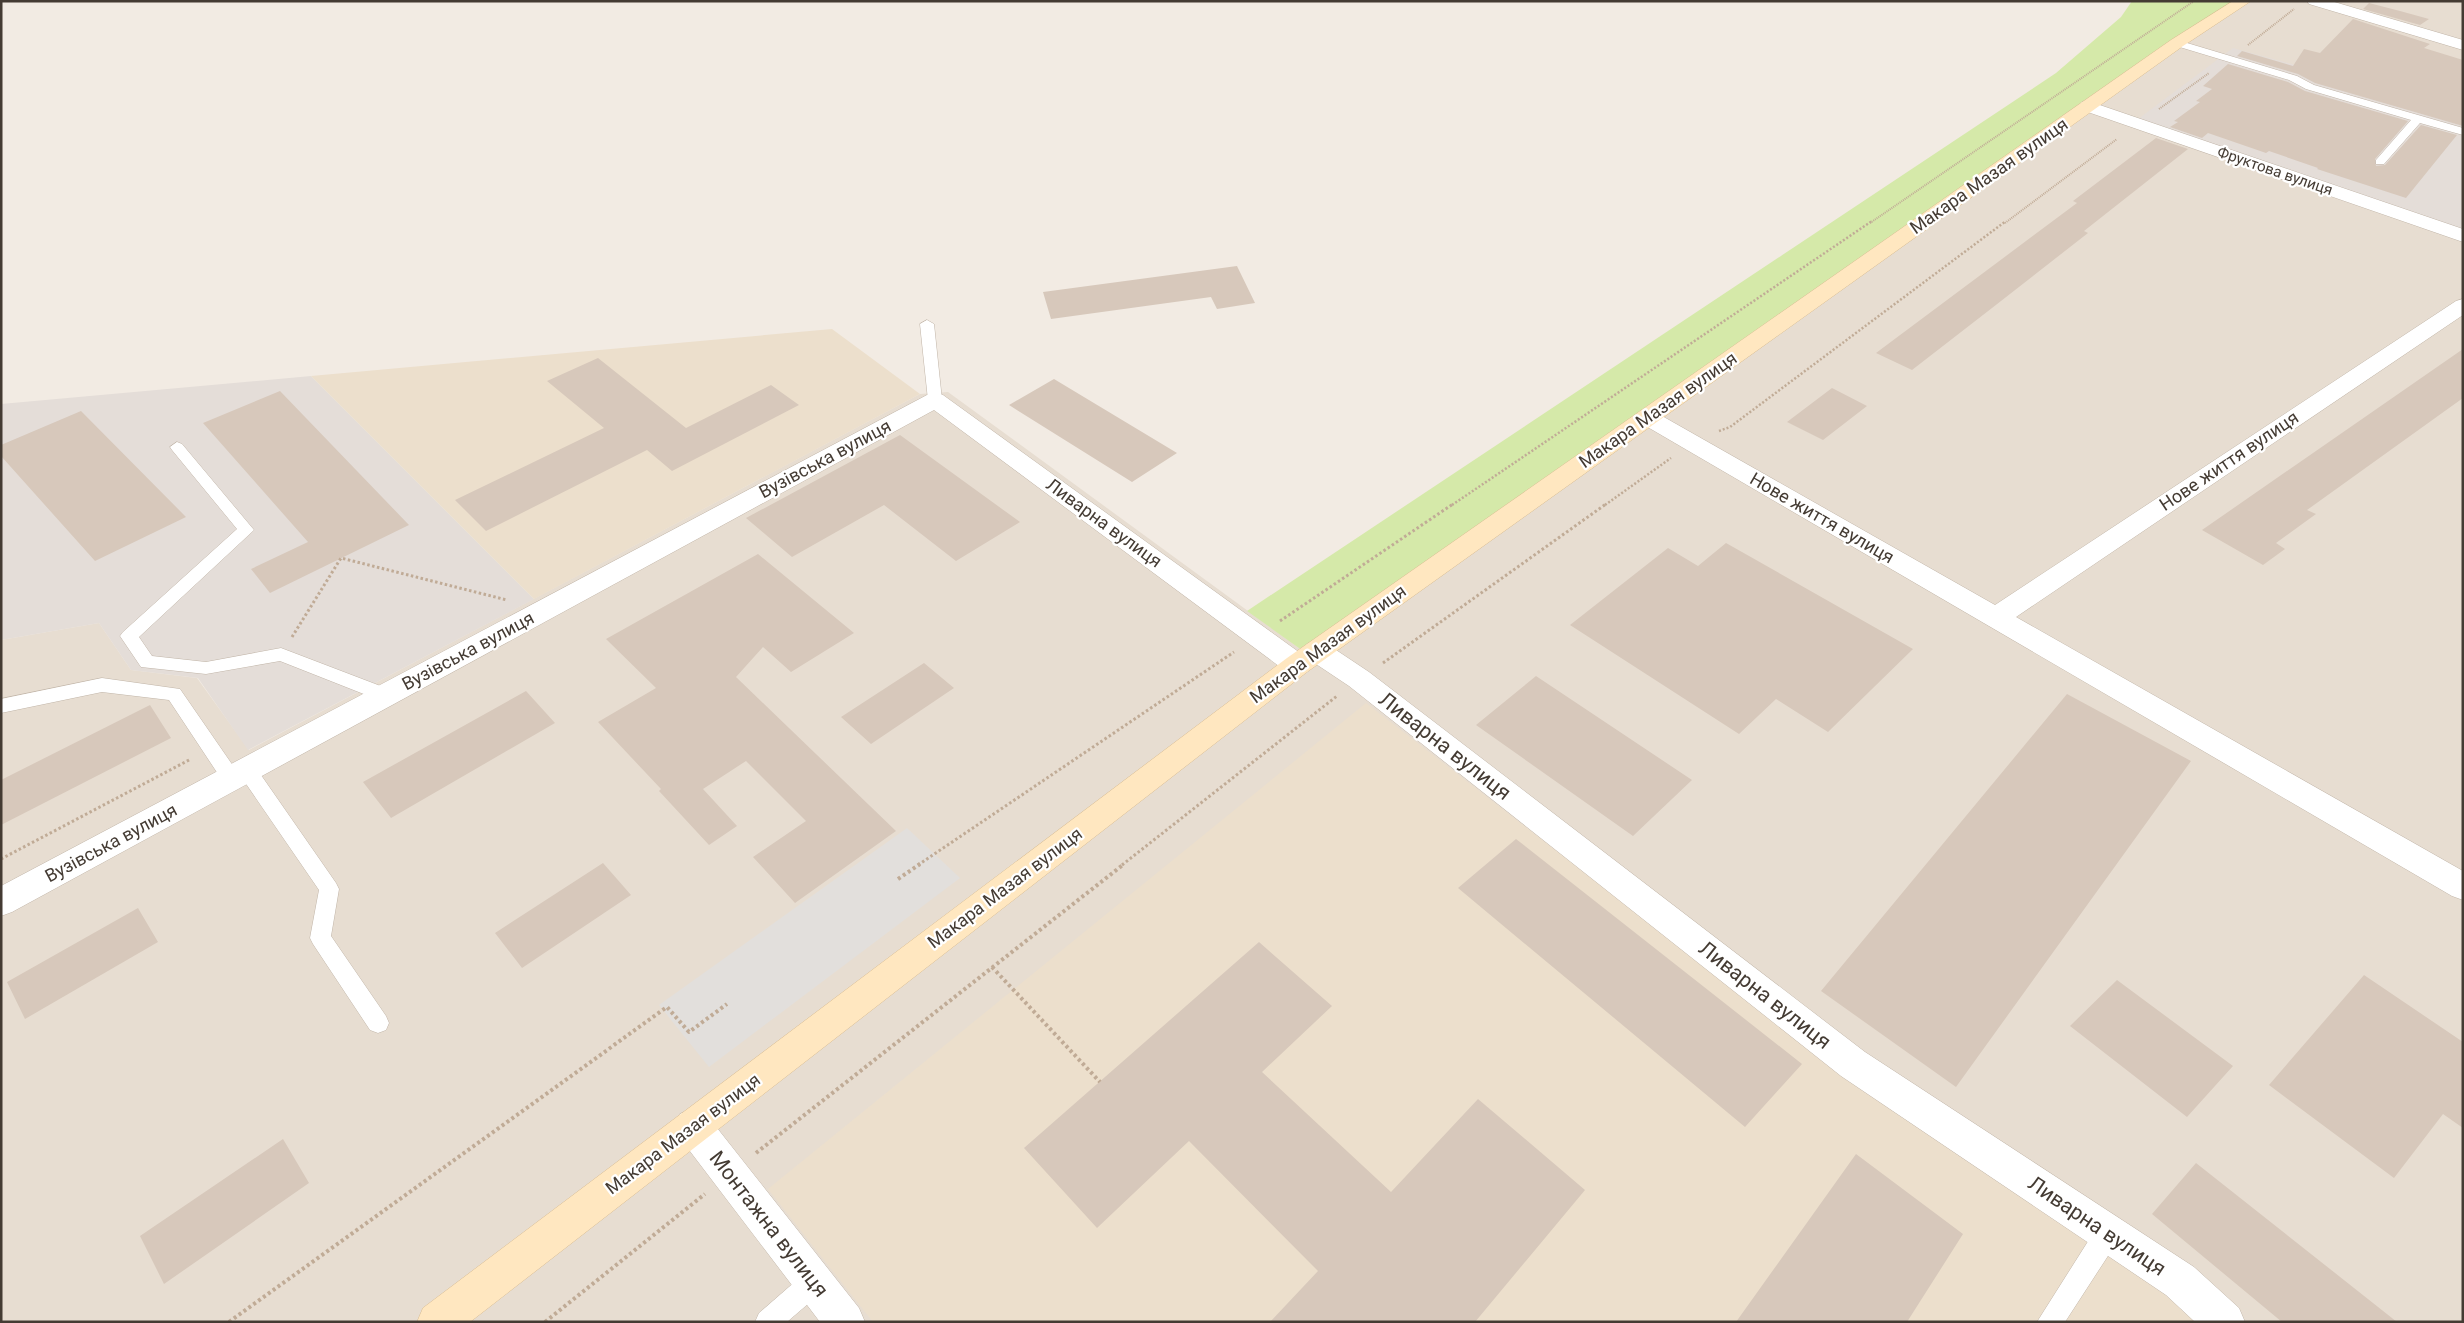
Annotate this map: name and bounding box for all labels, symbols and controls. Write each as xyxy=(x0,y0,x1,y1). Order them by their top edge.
street label: Макара Мазая вулиця xyxy=(1906,113,2072,238)
street label: Фруктова вулиця xyxy=(2215,143,2335,199)
street label: Макара Мазая вулиця xyxy=(1575,347,1741,472)
street label: Нове життя вулиця xyxy=(2155,406,2302,515)
street label: Вузівська вулиця xyxy=(755,415,894,502)
street label: Нове життя вулиця xyxy=(1746,468,1898,567)
street label: Ливарна вулиця xyxy=(1042,474,1166,572)
street label: Макара Мазая вулиця xyxy=(1245,580,1410,707)
street label: Вузівська вулиця xyxy=(398,607,537,694)
street label: Ливарна вулиця xyxy=(1374,687,1516,805)
street label: Вузівська вулиця xyxy=(41,799,180,886)
street label: Макара Мазая вулиця xyxy=(923,823,1086,953)
street label: Ливарна вулиця xyxy=(1694,936,1836,1054)
street label: Макара Мазая вулиця xyxy=(601,1069,764,1199)
street label: Монтажна вулиця xyxy=(705,1146,833,1302)
street label: Ливарна вулиця xyxy=(2024,1171,2170,1281)

